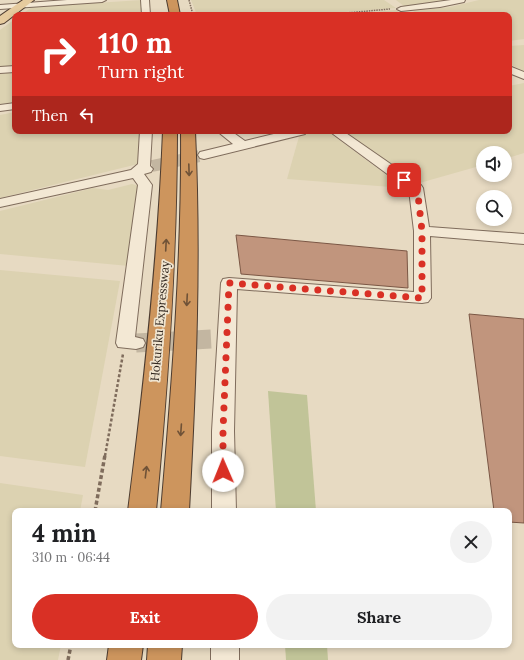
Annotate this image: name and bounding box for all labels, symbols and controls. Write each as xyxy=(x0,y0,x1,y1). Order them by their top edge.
text: 110 m xyxy=(98,25,172,61)
icon: right xyxy=(32,28,84,80)
text: Turn right xyxy=(98,60,184,83)
icon: left xyxy=(76,104,98,126)
text: Then xyxy=(32,106,68,125)
map controls xyxy=(476,146,512,226)
button: sound xyxy=(476,146,512,182)
one-way arrow xyxy=(185,163,193,176)
pin xyxy=(387,163,421,197)
icon: arrive xyxy=(393,169,415,191)
button: search xyxy=(476,190,512,226)
one-way arrow xyxy=(162,239,169,252)
street label: Hokuriku Expressway xyxy=(147,260,172,382)
one-way arrow xyxy=(183,293,191,306)
one-way arrow xyxy=(177,423,185,436)
position arrow xyxy=(202,450,244,492)
one-way arrow xyxy=(142,466,150,479)
text: 4 min xyxy=(32,518,97,549)
button: close xyxy=(450,521,492,563)
text: 310 m · 06:44 xyxy=(32,549,110,566)
button: Exit xyxy=(32,594,258,640)
button: Share xyxy=(266,594,492,640)

